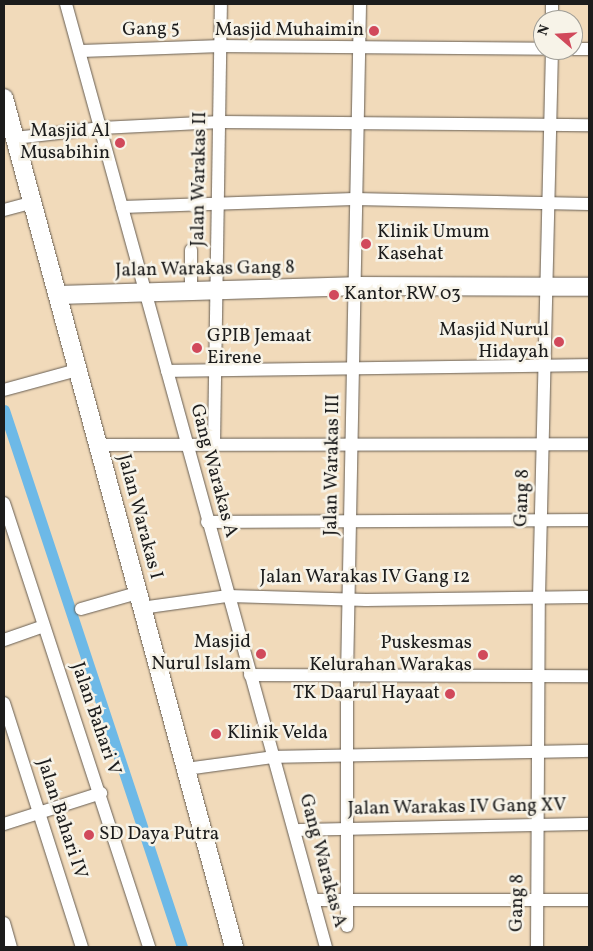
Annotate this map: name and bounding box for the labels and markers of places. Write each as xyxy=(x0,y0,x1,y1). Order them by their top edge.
place label: Masjid Muhaimin xyxy=(215,20,364,42)
marker: Masjid Muhaimin xyxy=(368,25,380,37)
place label: Masjid Al Musabihin xyxy=(20,121,110,165)
marker: Masjid Al Musabihin xyxy=(114,137,126,149)
place label: Klinik Umum Kasehat xyxy=(377,222,490,266)
marker: Klinik Umum Kasehat xyxy=(359,237,373,251)
place label: Kantor RW 03 xyxy=(344,284,461,306)
marker: Kantor RW 03 xyxy=(328,289,340,301)
place label: Masjid Nurul Hidayah xyxy=(439,320,549,364)
place label: GPIB Jemaat Eirene xyxy=(207,326,312,370)
marker: Masjid Nurul Hidayah xyxy=(553,336,565,348)
marker: GPIB Jemaat Eirene xyxy=(191,342,203,354)
place label: Masjid Nurul Islam xyxy=(151,632,251,676)
place label: Puskesmas Kelurahan Warakas xyxy=(309,633,472,677)
marker: Masjid Nurul Islam xyxy=(255,648,267,660)
marker: Puskesmas Kelurahan Warakas xyxy=(476,648,490,662)
place label: TK Daarul Hayaat xyxy=(293,683,440,705)
marker: TK Daarul Hayaat xyxy=(444,688,456,700)
place label: Klinik Velda xyxy=(227,723,329,745)
marker: Klinik Velda xyxy=(209,727,223,741)
place label: SD Daya Putra xyxy=(99,824,219,846)
marker: SD Daya Putra xyxy=(83,829,95,841)

